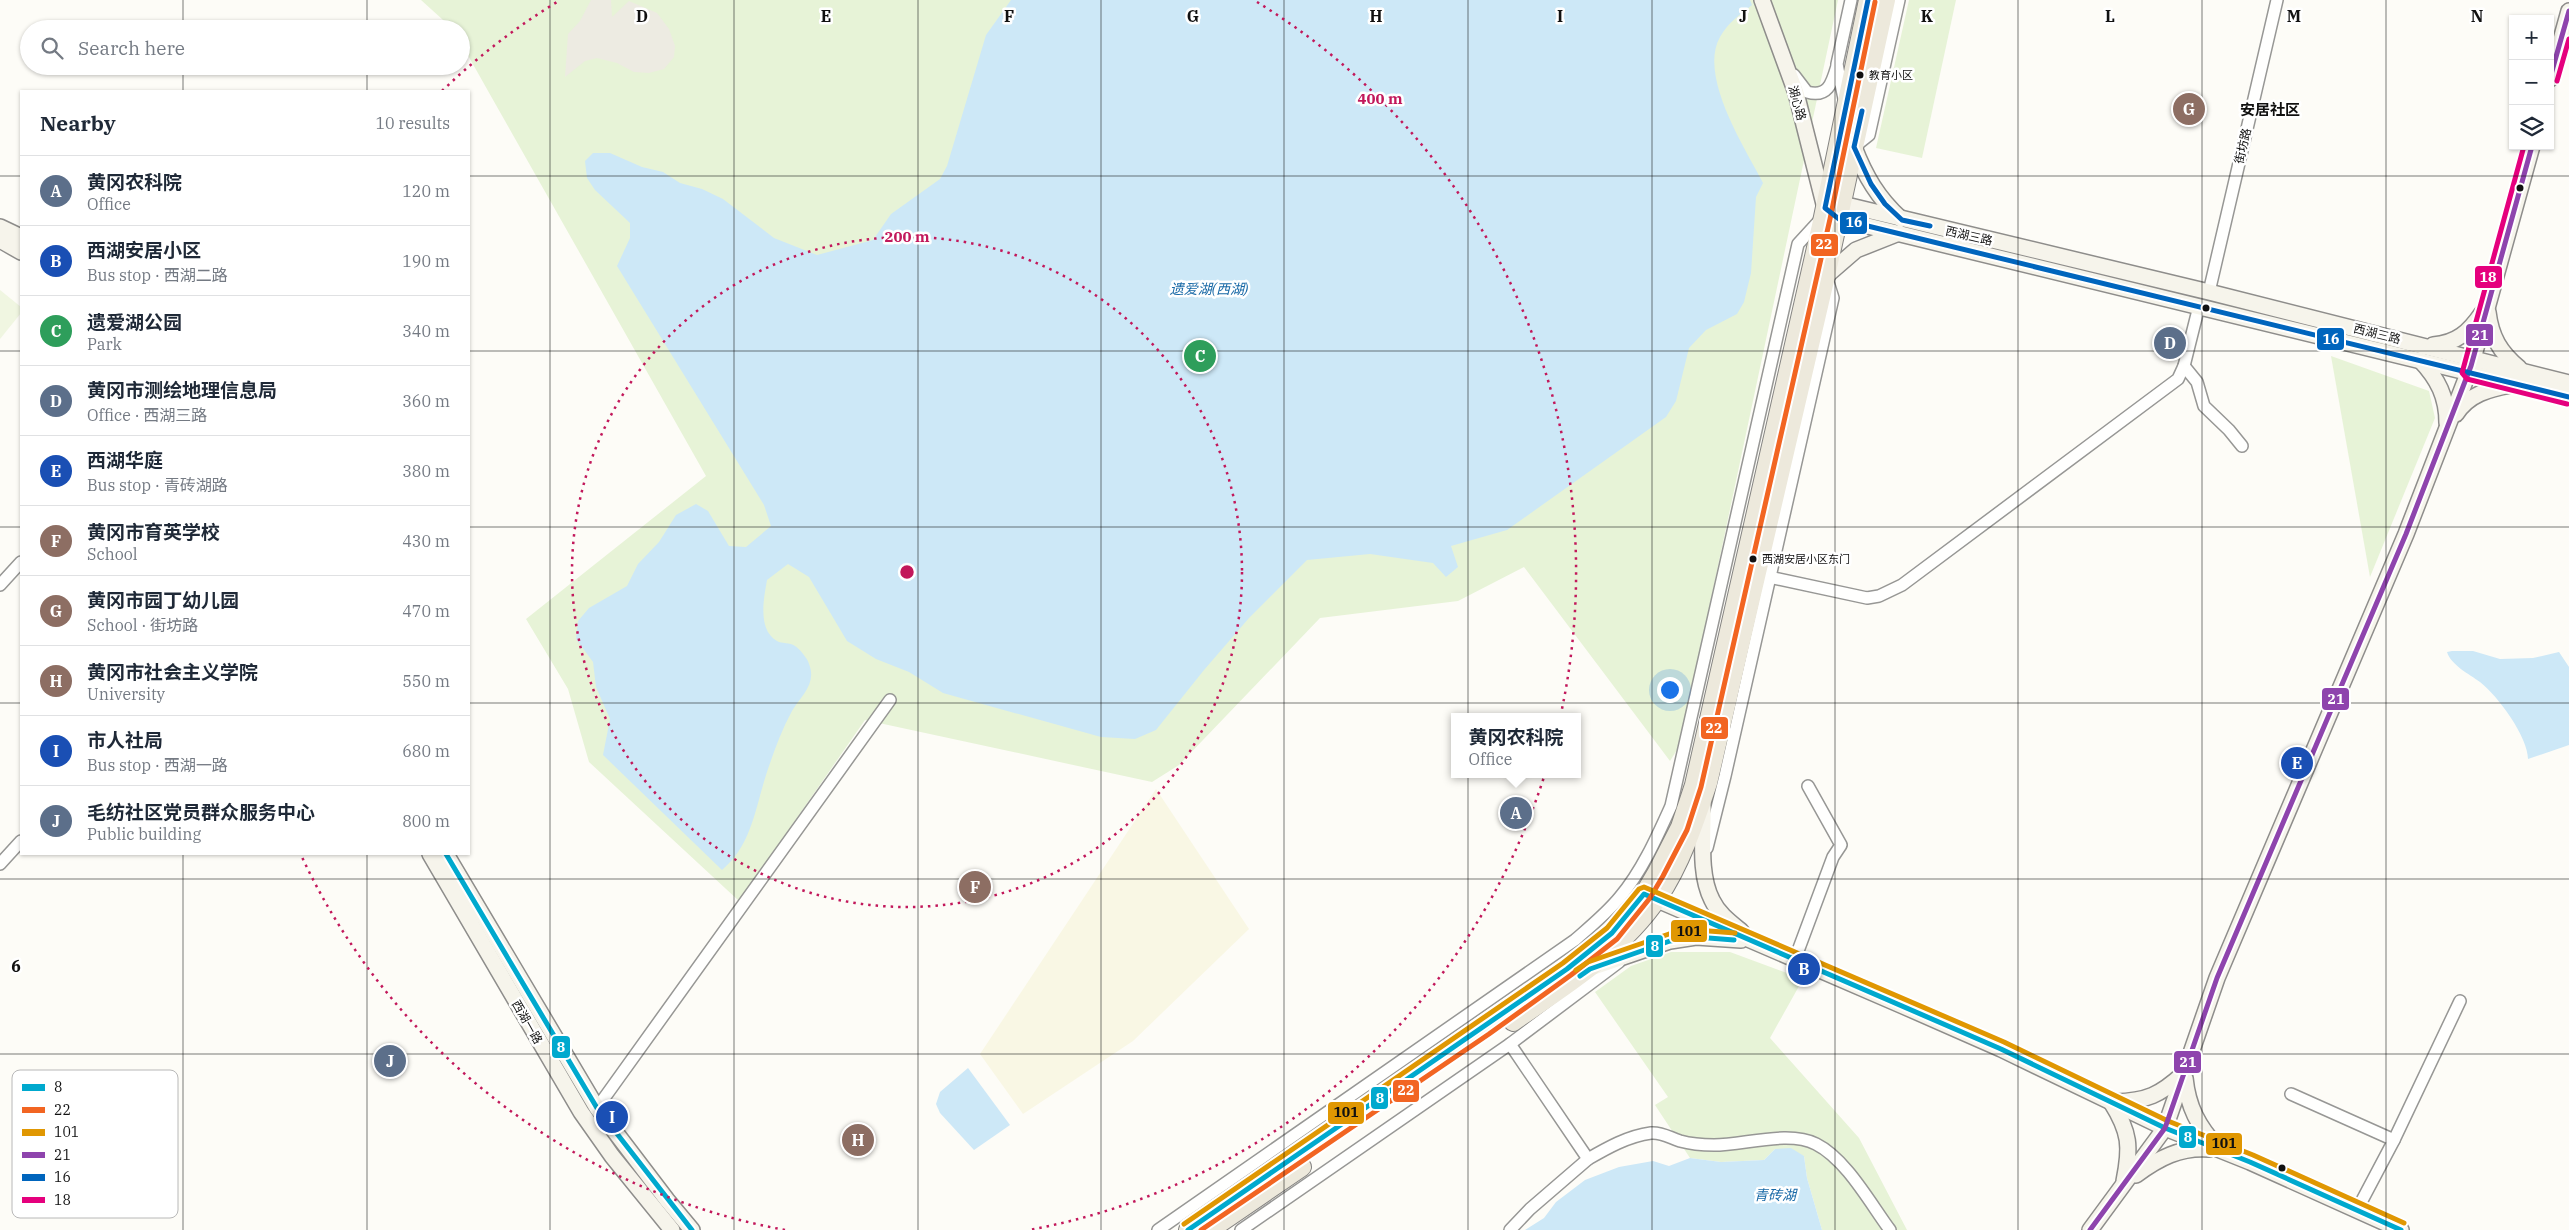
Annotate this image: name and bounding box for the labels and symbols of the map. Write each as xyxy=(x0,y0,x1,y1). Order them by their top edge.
text: D xyxy=(636,6,648,26)
text: E xyxy=(821,6,831,26)
text: F xyxy=(1004,6,1014,26)
text: G xyxy=(1187,6,1199,26)
text: H xyxy=(1370,6,1383,26)
text: I xyxy=(1557,6,1563,26)
text: J xyxy=(1739,6,1747,26)
text: K xyxy=(1921,6,1934,26)
text: L xyxy=(2105,6,2115,26)
text: M xyxy=(2287,6,2301,26)
text: N xyxy=(2471,6,2483,26)
place label: 教育小区 xyxy=(1869,68,1913,82)
marker: 教育小区 xyxy=(1855,70,1865,80)
street label: 湖心路 xyxy=(1786,84,1809,122)
text: 400 m xyxy=(1357,89,1403,108)
pin: G xyxy=(2173,90,2205,128)
district label: 安居社区 xyxy=(2240,100,2300,119)
street label: 街坊路 xyxy=(2231,127,2254,165)
unlabelled marker xyxy=(2515,183,2525,193)
line badge: 16 xyxy=(1839,211,1868,235)
text: 16 xyxy=(1846,213,1862,231)
street label: 西湖三路 xyxy=(1944,223,1994,248)
text: 200 m xyxy=(884,227,930,246)
line badge: 22 xyxy=(1810,233,1839,257)
text: 22 xyxy=(1816,235,1832,253)
line badge: 18 xyxy=(2474,265,2503,289)
text: 18 xyxy=(2480,268,2496,286)
water label: 遗爱湖(西湖) xyxy=(1170,280,1248,298)
unlabelled marker xyxy=(2201,303,2211,313)
street label: 西湖三路 xyxy=(2352,320,2402,347)
line badge: 21 xyxy=(2465,323,2494,347)
pin: D xyxy=(2154,324,2186,362)
text: 21 xyxy=(2472,326,2488,344)
line badge: 16 xyxy=(2316,327,2345,351)
text: 16 xyxy=(2323,330,2339,348)
pin: C xyxy=(1184,337,1216,375)
place label: 西湖安居小区东门 xyxy=(1762,552,1850,566)
marker: 西湖安居小区东门 xyxy=(1748,554,1758,564)
centre of rings xyxy=(898,563,916,581)
your location xyxy=(1657,677,1683,703)
line badge: 21 xyxy=(2321,687,2350,711)
text: 21 xyxy=(2328,690,2344,708)
line badge: 22 xyxy=(1700,716,1729,740)
text: 22 xyxy=(1706,719,1722,737)
pin: E xyxy=(2281,744,2313,782)
pin: A xyxy=(1500,794,1532,832)
pin: F xyxy=(959,868,991,906)
line badge: 101 xyxy=(1670,919,1708,943)
text: 101 xyxy=(1676,922,1702,940)
line badge: 8 xyxy=(1645,934,1664,958)
text: 8 xyxy=(1651,937,1659,955)
pin: B xyxy=(1788,950,1820,988)
text: 6 xyxy=(11,956,21,976)
street label: 西湖一路 xyxy=(509,997,546,1046)
line badge: 8 xyxy=(551,1035,571,1059)
text: 8 xyxy=(557,1038,565,1056)
pin: J xyxy=(374,1042,406,1080)
line badge: 21 xyxy=(2173,1050,2202,1074)
text: 21 xyxy=(2180,1053,2196,1071)
legend xyxy=(12,1070,178,1218)
text: 8 xyxy=(54,1078,62,1096)
line badge: 22 xyxy=(1392,1079,1420,1103)
text: 22 xyxy=(1398,1081,1414,1099)
line badge: 8 xyxy=(1370,1086,1389,1110)
text: 8 xyxy=(1376,1089,1384,1107)
pin: I xyxy=(596,1098,628,1136)
text: 22 xyxy=(54,1101,71,1119)
line badge: 101 xyxy=(1327,1101,1365,1125)
text: 101 xyxy=(1333,1103,1359,1121)
pin: H xyxy=(842,1121,874,1159)
text: 101 xyxy=(54,1123,79,1141)
line badge: 8 xyxy=(2178,1125,2197,1149)
text: 8 xyxy=(2184,1128,2192,1146)
line badge: 101 xyxy=(2205,1132,2243,1156)
text: 101 xyxy=(2211,1134,2237,1152)
text: 21 xyxy=(54,1146,71,1164)
unlabelled marker xyxy=(2277,1163,2287,1173)
text: 16 xyxy=(54,1168,71,1186)
water label: 青砖湖 xyxy=(1754,1186,1798,1204)
text: 18 xyxy=(54,1191,71,1209)

